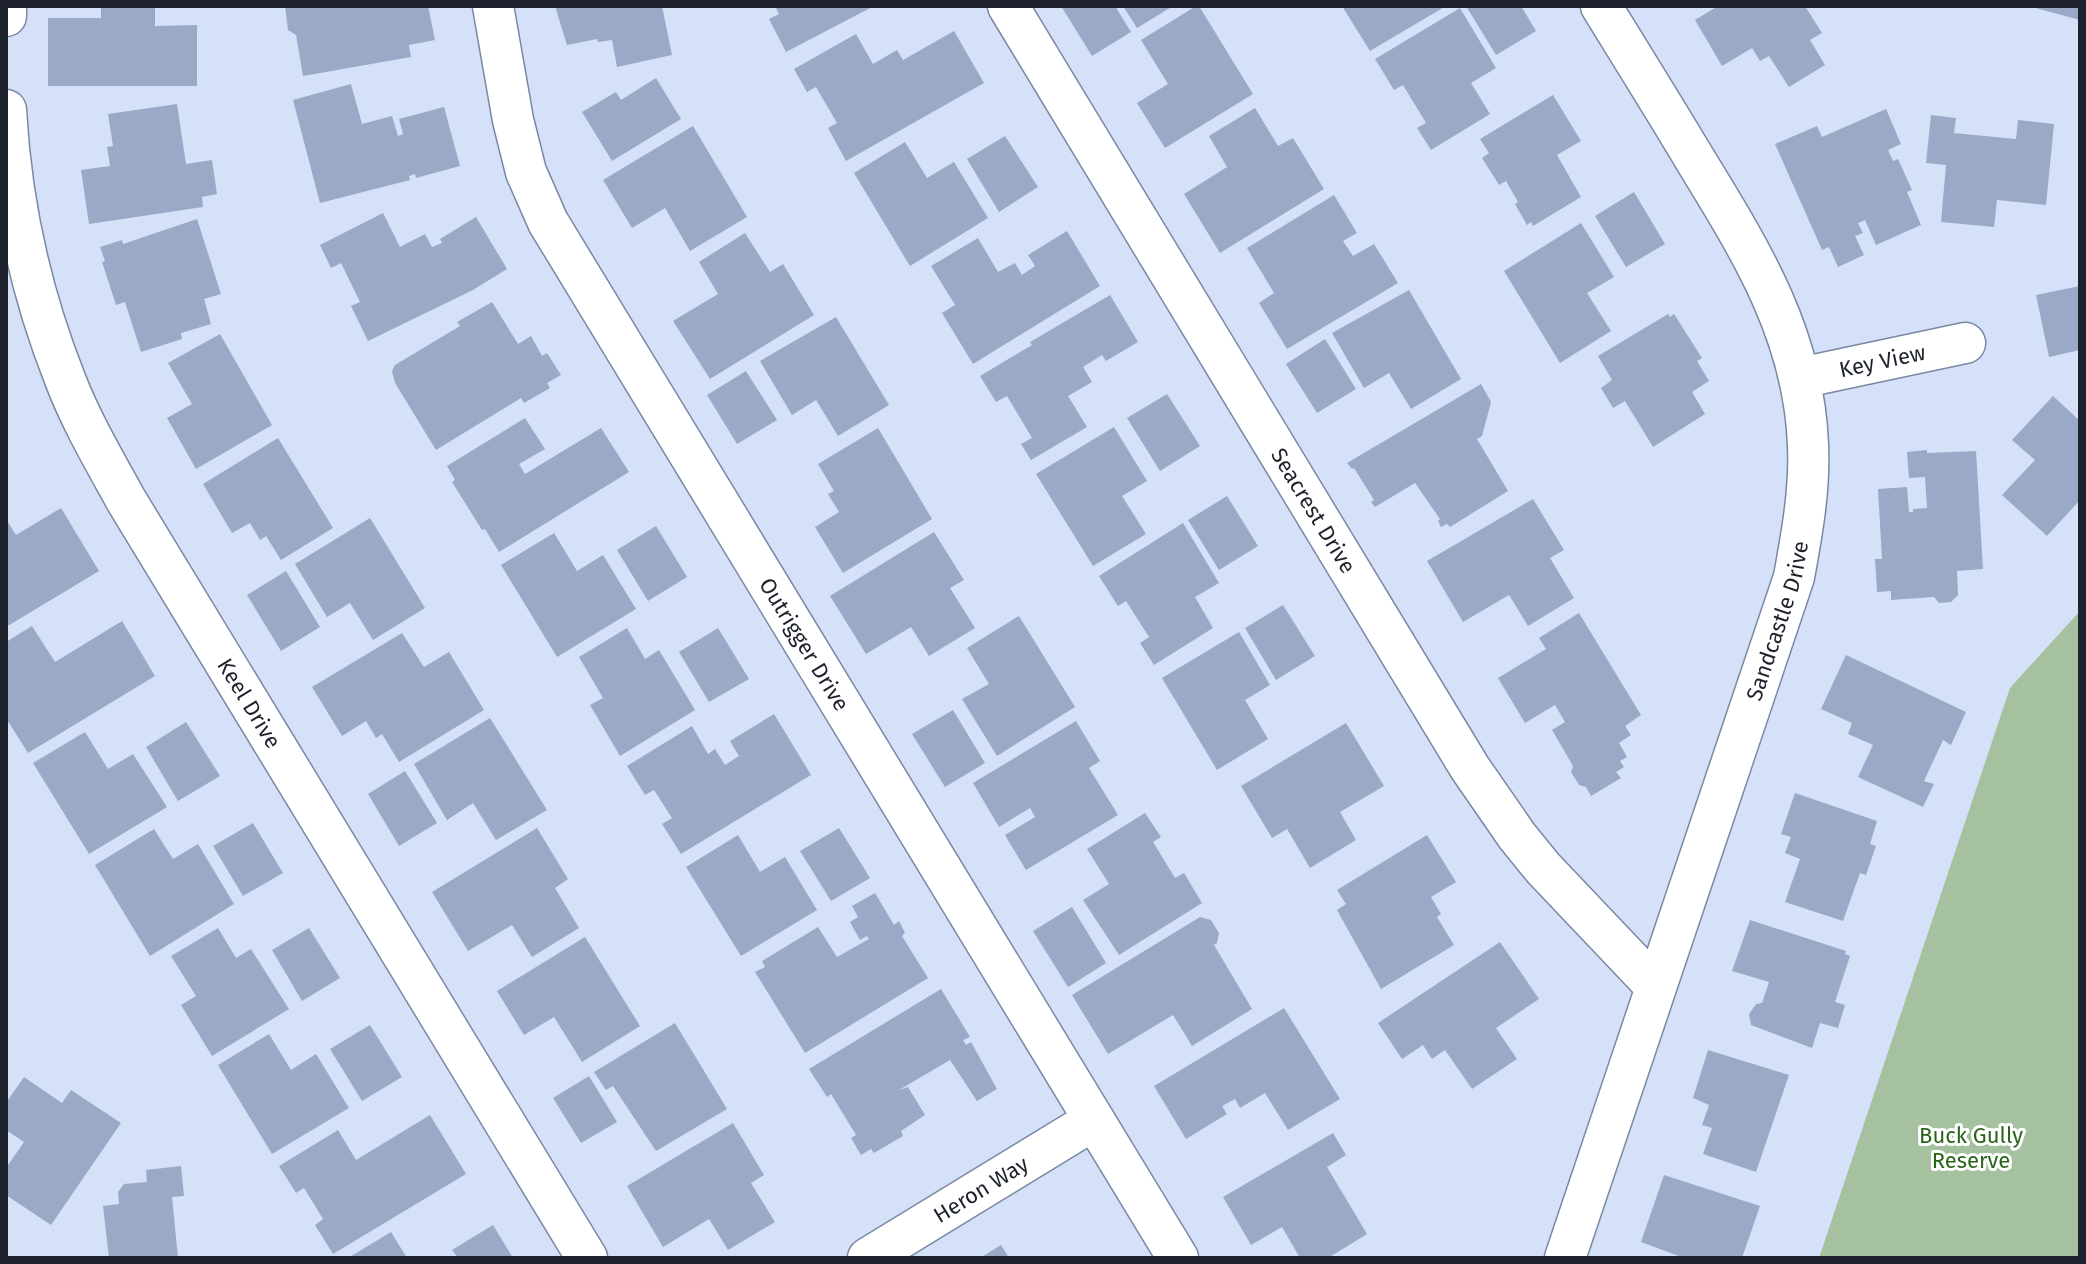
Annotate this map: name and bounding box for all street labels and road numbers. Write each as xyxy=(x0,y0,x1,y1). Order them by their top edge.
street label: Key View xyxy=(1837,339,1928,383)
street label: Seacrest Drive xyxy=(1265,443,1362,578)
street label: Sandcastle Drive xyxy=(1740,539,1814,704)
street label: Outrigger Drive xyxy=(753,573,855,716)
street label: Keel Drive xyxy=(211,653,287,753)
street label: Heron Way xyxy=(928,1150,1034,1229)

